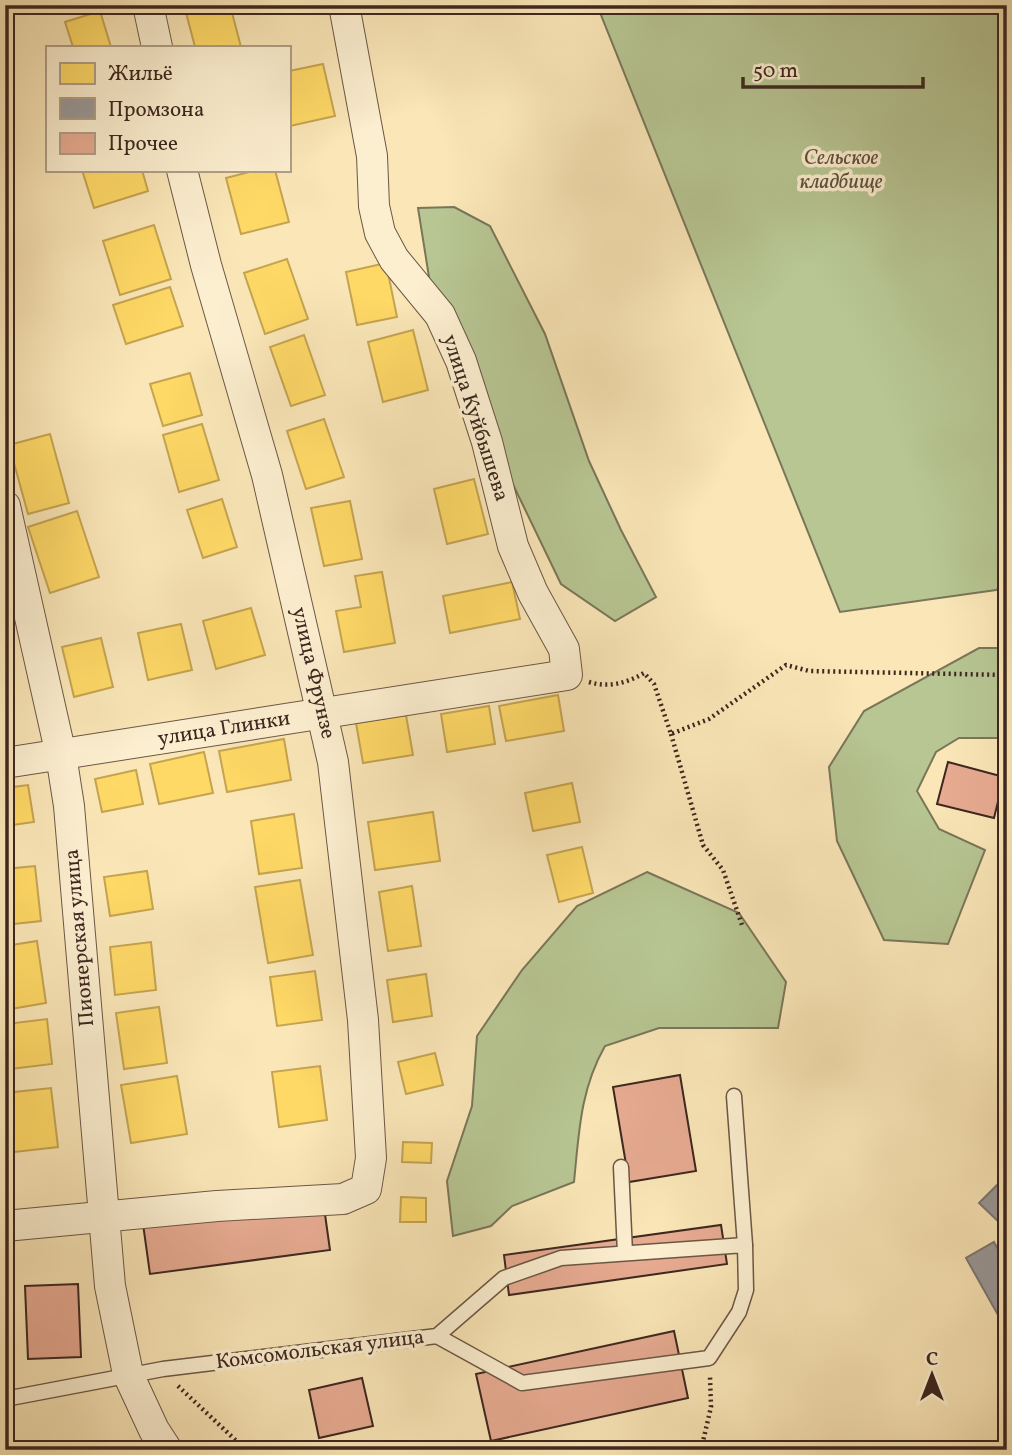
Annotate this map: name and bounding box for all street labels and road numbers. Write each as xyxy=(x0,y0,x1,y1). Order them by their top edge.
street label: улица Куйбышева xyxy=(434,331,516,505)
street label: улица Фрунзе xyxy=(284,604,342,742)
street label: улица Глинки xyxy=(156,704,293,754)
street label: Пионерская улица xyxy=(58,848,102,1028)
street label: Комсомольская улица xyxy=(214,1323,426,1377)

